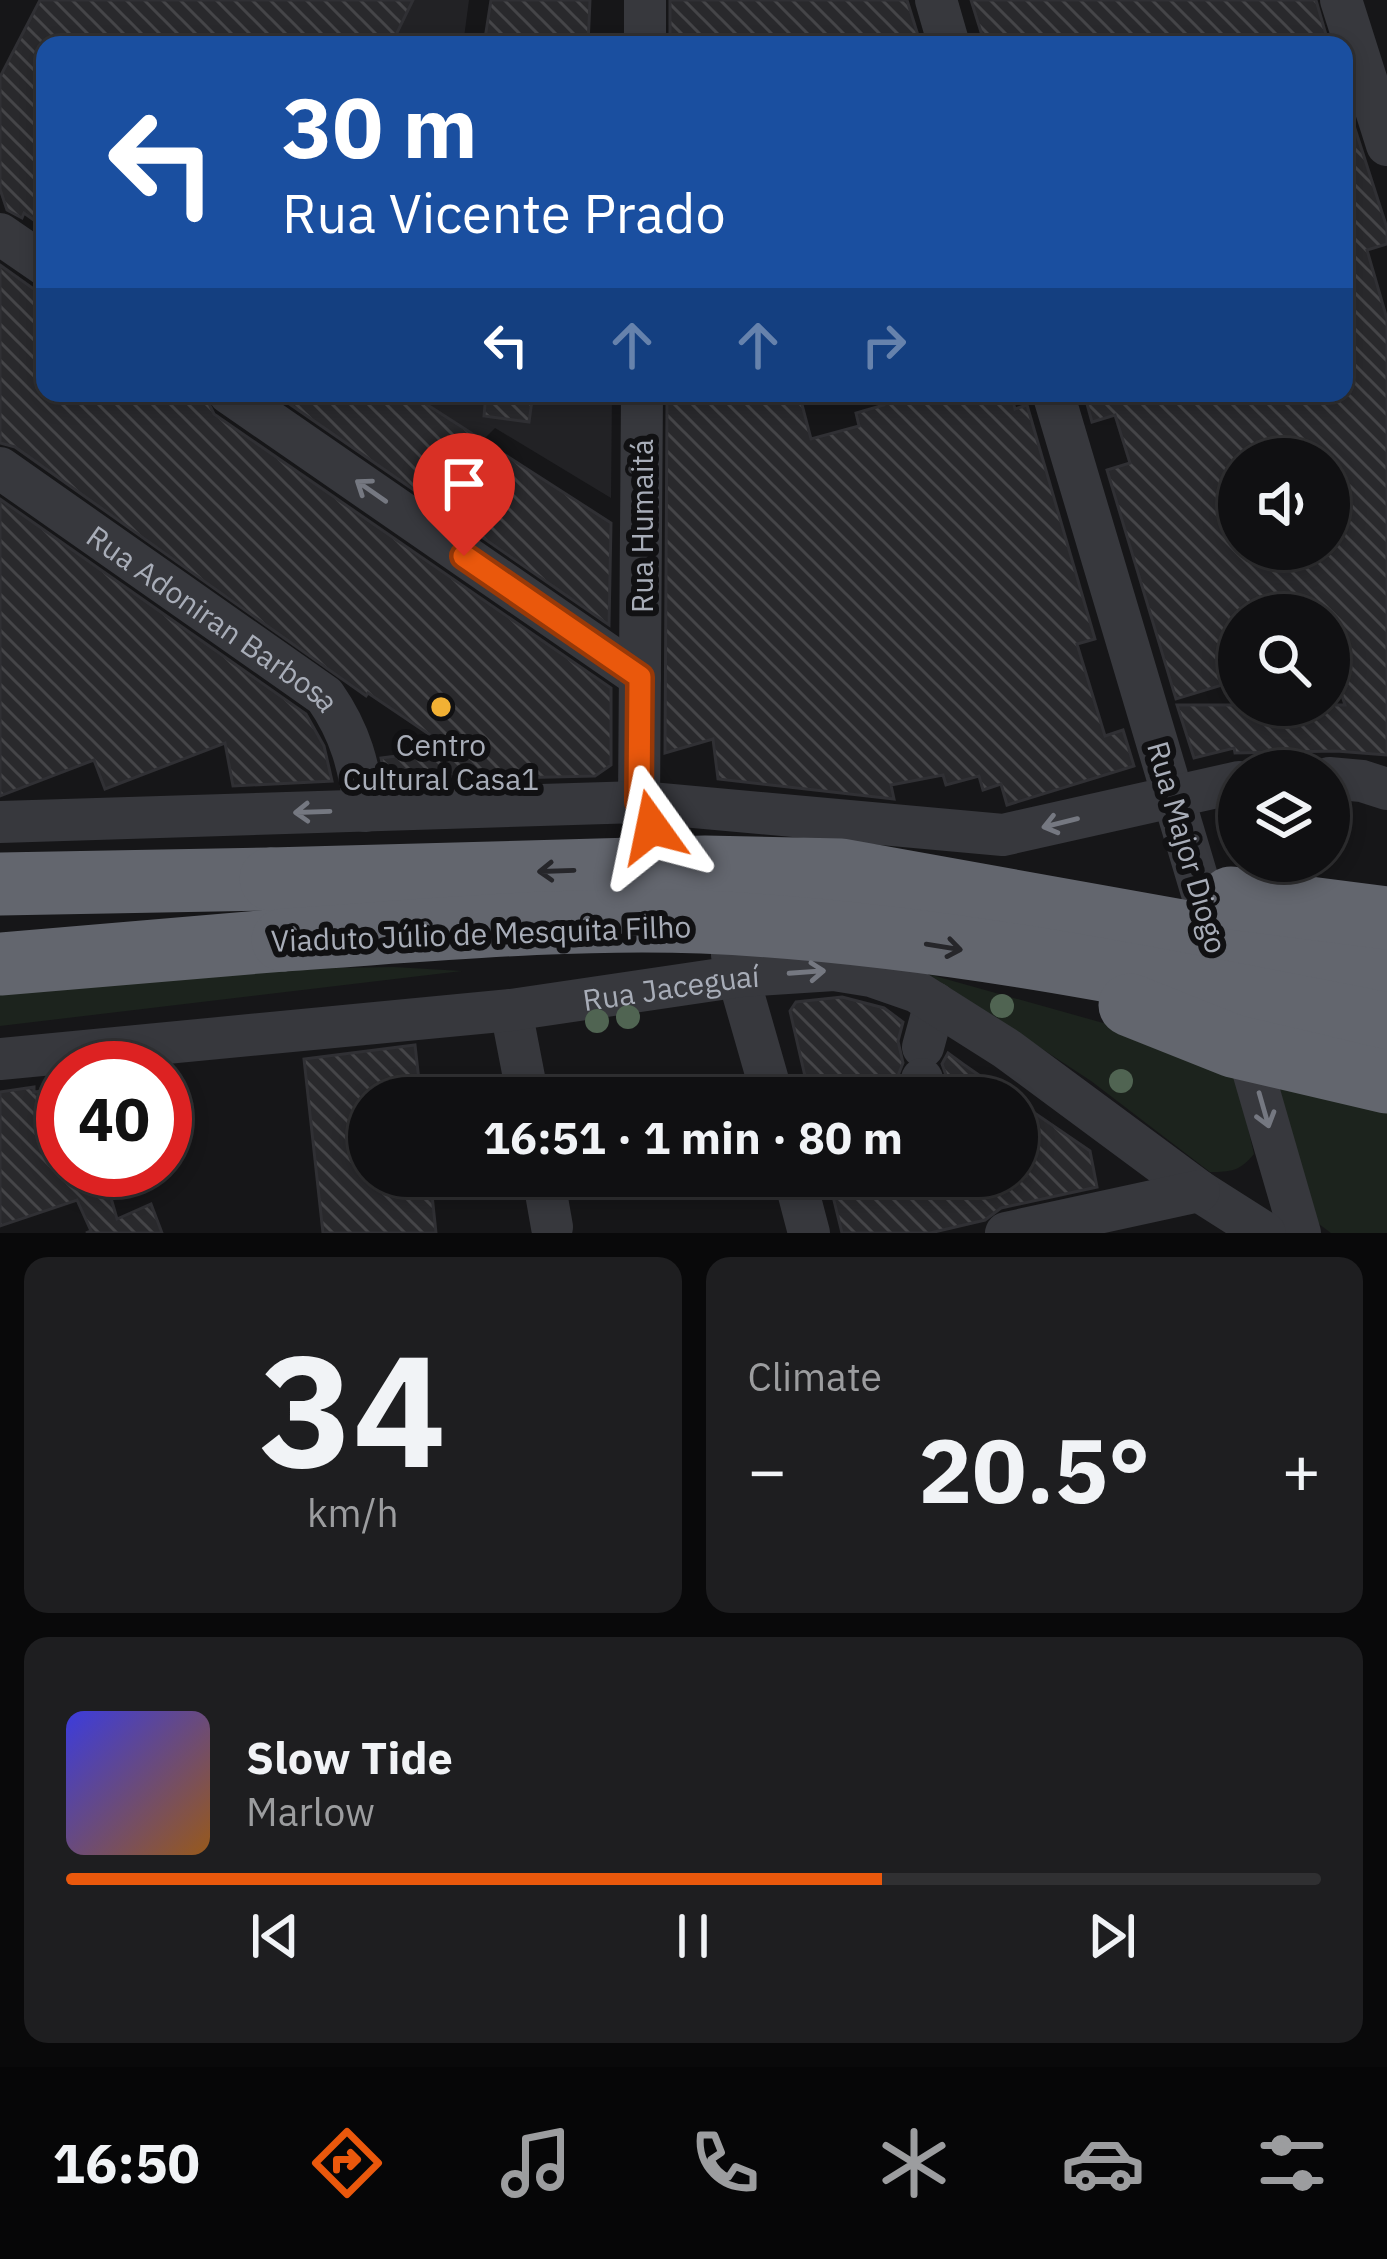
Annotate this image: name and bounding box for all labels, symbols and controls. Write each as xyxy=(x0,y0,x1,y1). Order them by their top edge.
text: 30 m xyxy=(282,72,478,181)
icon: left xyxy=(84,84,240,240)
text: Rua Vicente Prado xyxy=(282,178,726,248)
icon: left xyxy=(473,312,539,378)
icon: ahead xyxy=(599,312,665,378)
icon: ahead xyxy=(725,312,791,378)
icon: right xyxy=(851,312,917,378)
pin xyxy=(413,433,515,556)
map controls xyxy=(1218,438,1350,882)
button: sound xyxy=(1218,438,1350,570)
street label: Rua Humaitá xyxy=(622,439,661,613)
icon: arrive xyxy=(431,451,497,517)
one-way arrow xyxy=(355,479,388,504)
street label: Rua Adoniran Barbosa xyxy=(80,516,349,719)
button: search xyxy=(1218,594,1350,726)
marker: Centro Cultural Casa1 xyxy=(428,694,454,720)
place label: Centro Cultural Casa1 xyxy=(343,725,539,798)
street label: Rua Major Diogo xyxy=(1139,736,1237,958)
button: layers xyxy=(1218,750,1350,882)
position arrow xyxy=(589,764,715,890)
one-way arrow xyxy=(293,801,332,824)
one-way arrow xyxy=(1042,813,1080,835)
one-way arrow xyxy=(537,860,576,883)
street label: Viaduto Júlio de Mesquita Filho xyxy=(270,906,692,960)
one-way arrow xyxy=(924,936,963,959)
street label: Rua Jaceguaí xyxy=(580,955,761,1019)
one-way arrow xyxy=(787,961,826,984)
speed limit sign: 40 xyxy=(36,1041,192,1197)
one-way arrow xyxy=(1254,1090,1276,1128)
text: 16:51 · 1 min · 80 m xyxy=(483,1108,903,1166)
text: 34 xyxy=(259,1307,446,1510)
text: Climate xyxy=(748,1351,882,1402)
text: 20.5° xyxy=(918,1411,1150,1528)
text: − xyxy=(748,1426,787,1512)
text: + xyxy=(1281,1426,1321,1512)
text: km/h xyxy=(307,1487,399,1538)
text: Slow Tide xyxy=(246,1728,453,1786)
text: Marlow xyxy=(246,1786,375,1837)
icon: previous xyxy=(242,1903,308,1969)
icon: pause xyxy=(660,1903,726,1969)
icon: next xyxy=(1079,1903,1145,1969)
icon: directions xyxy=(305,2121,389,2205)
icon: music xyxy=(494,2121,578,2205)
icon: phone xyxy=(683,2121,767,2205)
icon: climate xyxy=(872,2121,956,2205)
icon: car xyxy=(1061,2121,1145,2205)
icon: filters xyxy=(1250,2121,1334,2205)
text: 16:50 xyxy=(53,2128,200,2198)

